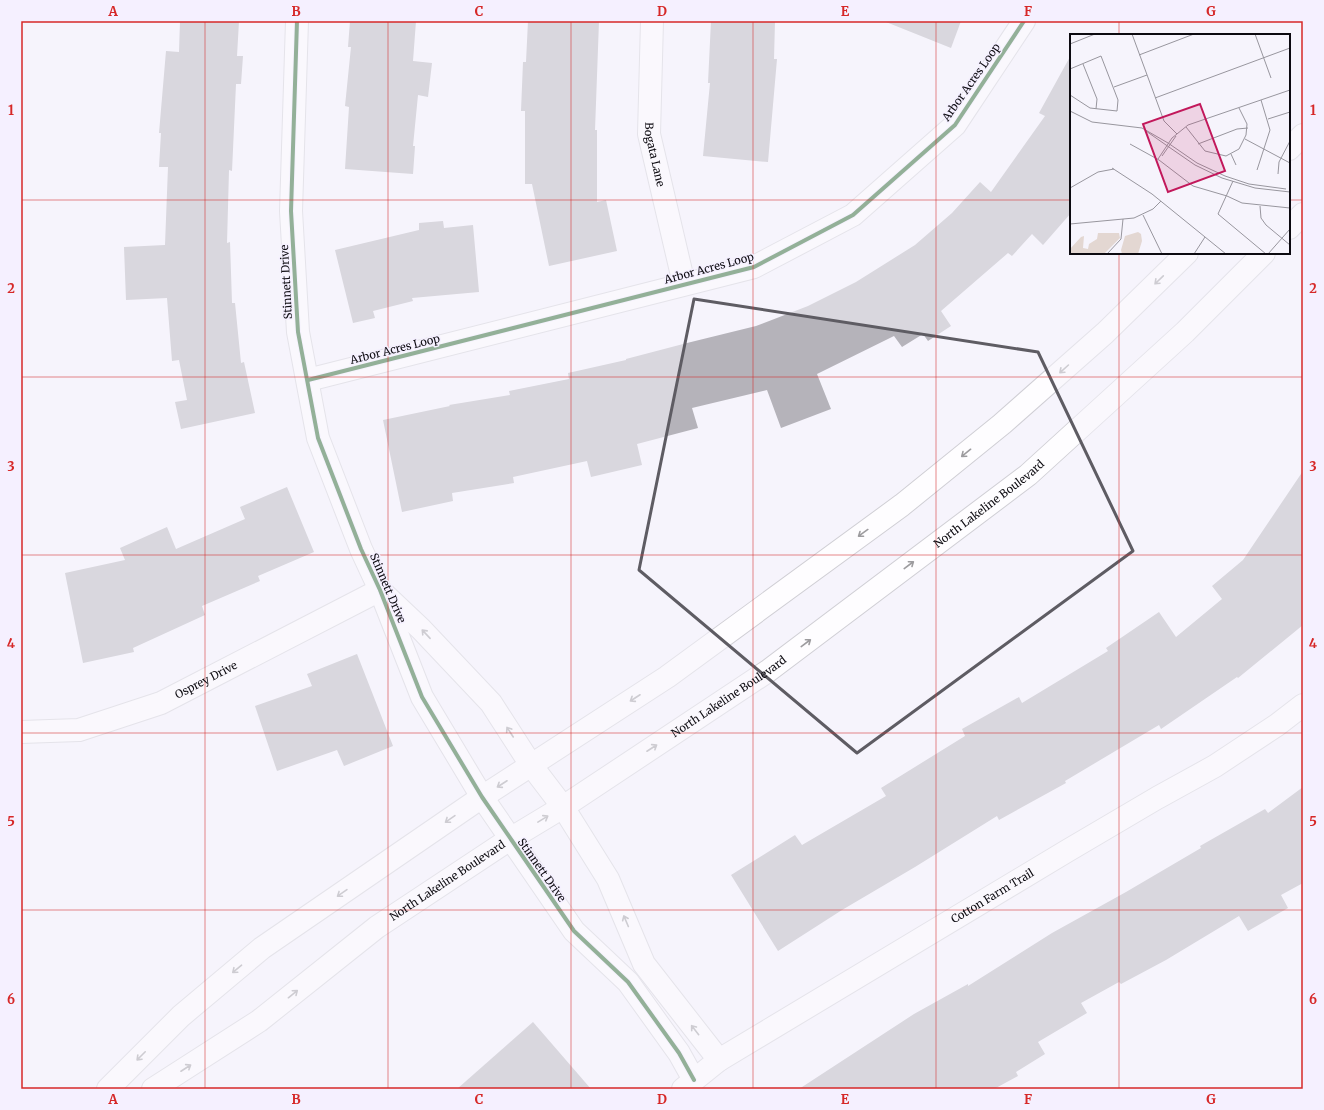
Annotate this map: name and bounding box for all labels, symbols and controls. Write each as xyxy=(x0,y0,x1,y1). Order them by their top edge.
text: A xyxy=(107,3,118,20)
text: B xyxy=(291,3,301,20)
text: C xyxy=(475,3,484,20)
text: D xyxy=(657,3,667,20)
text: E xyxy=(841,3,850,20)
text: F xyxy=(1024,3,1032,20)
text: G xyxy=(1206,3,1216,20)
inset map xyxy=(1070,34,1290,254)
street label: Arbor Acres Loop xyxy=(938,40,1003,125)
text: 1 xyxy=(8,102,14,119)
text: 1 xyxy=(1310,102,1316,119)
street label: Bogata Lane xyxy=(642,122,668,188)
street label: Stinnett Drive xyxy=(277,244,295,320)
street label: Arbor Acres Loop xyxy=(662,249,755,287)
one-way arrow xyxy=(1154,275,1164,285)
text: 2 xyxy=(7,280,15,297)
text: 2 xyxy=(1309,280,1317,297)
street label: Arbor Acres Loop xyxy=(348,331,442,367)
one-way arrow xyxy=(1059,364,1070,373)
one-way arrow xyxy=(960,449,971,458)
street label: North Lakeline Boulevard xyxy=(931,457,1047,551)
text: 3 xyxy=(7,458,15,475)
text: 3 xyxy=(1309,458,1317,475)
one-way arrow xyxy=(858,529,869,538)
street label: Stinnett Drive xyxy=(367,551,409,625)
one-way arrow xyxy=(904,560,915,569)
one-way arrow xyxy=(421,629,431,639)
text: 4 xyxy=(7,635,16,652)
text: 4 xyxy=(1309,635,1318,652)
one-way arrow xyxy=(800,639,811,647)
street label: North Lakeline Boulevard xyxy=(669,653,789,740)
street label: Osprey Drive xyxy=(173,658,240,702)
one-way arrow xyxy=(629,695,641,703)
one-way arrow xyxy=(506,727,514,738)
one-way arrow xyxy=(646,744,657,752)
one-way arrow xyxy=(497,780,508,788)
text: 5 xyxy=(7,813,15,830)
text: 5 xyxy=(1309,813,1317,830)
one-way arrow xyxy=(444,815,455,823)
one-way arrow xyxy=(537,815,548,823)
street label: Stinnett Drive xyxy=(515,835,569,905)
street label: North Lakeline Boulevard xyxy=(387,837,508,924)
street label: Cotton Farm Trail xyxy=(948,865,1037,926)
one-way arrow xyxy=(337,889,348,897)
one-way arrow xyxy=(621,915,629,927)
one-way arrow xyxy=(232,964,242,973)
one-way arrow xyxy=(287,990,298,998)
text: 6 xyxy=(7,991,15,1008)
text: 6 xyxy=(1309,991,1317,1008)
one-way arrow xyxy=(690,1024,699,1035)
one-way arrow xyxy=(136,1051,146,1061)
one-way arrow xyxy=(180,1064,191,1072)
text: A xyxy=(107,1091,118,1108)
text: B xyxy=(291,1091,301,1108)
text: C xyxy=(475,1091,484,1108)
text: D xyxy=(657,1091,667,1108)
text: E xyxy=(841,1091,850,1108)
text: F xyxy=(1024,1091,1032,1108)
text: G xyxy=(1206,1091,1216,1108)

